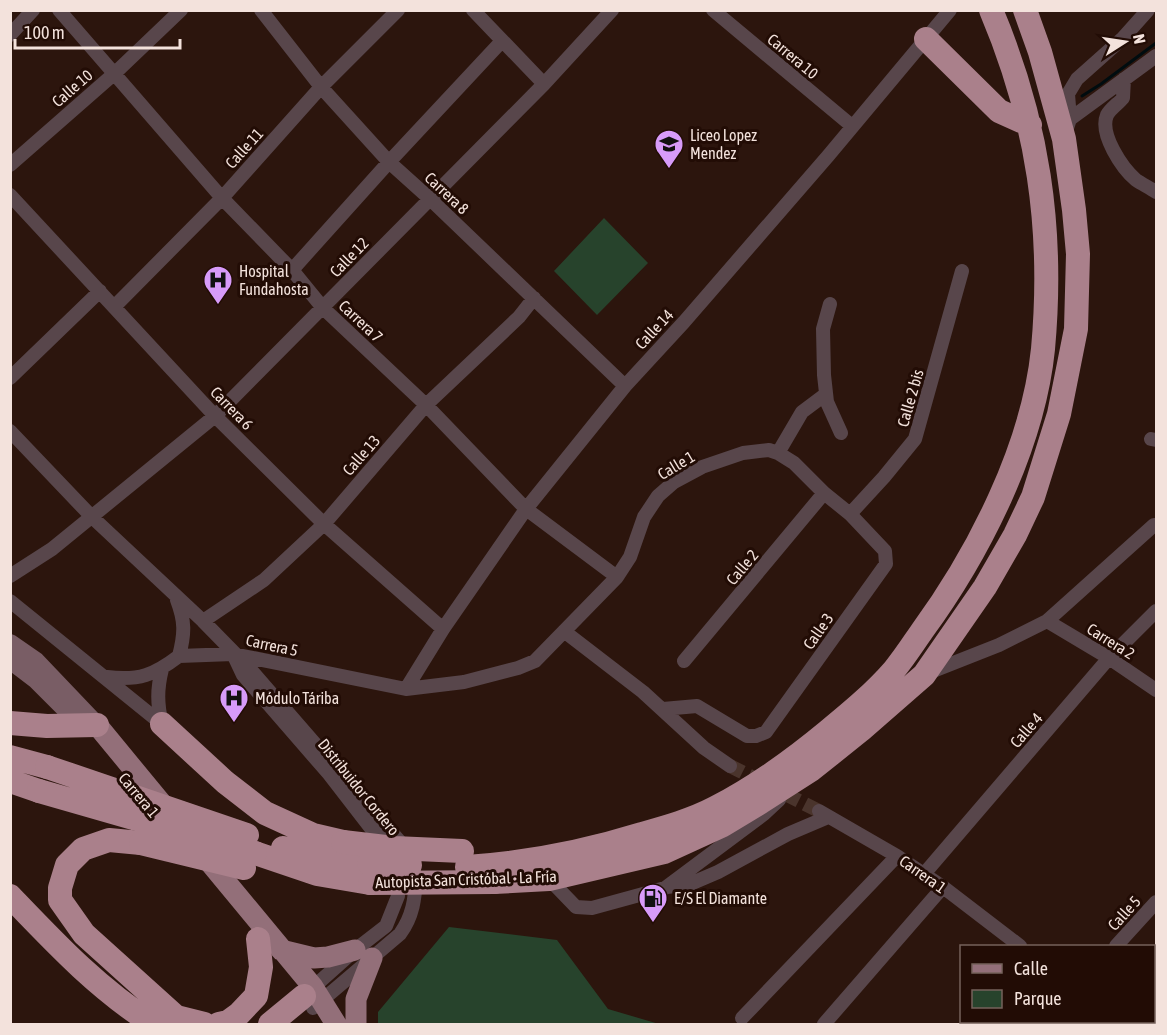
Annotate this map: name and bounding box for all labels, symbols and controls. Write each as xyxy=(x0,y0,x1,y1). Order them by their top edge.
scale bar xyxy=(15,12,180,50)
north arrow xyxy=(1095,12,1155,72)
text: 100 m xyxy=(24,22,65,43)
street label: Carrera 10 xyxy=(764,30,822,82)
text: N xyxy=(1130,32,1149,45)
street label: Calle 10 xyxy=(48,66,96,110)
street label: Calle 11 xyxy=(221,124,267,172)
place label: Liceo Lopez Mendez xyxy=(690,126,757,162)
school or university icon: Liceo Lopez Mendez xyxy=(653,128,685,170)
street label: Carrera 8 xyxy=(422,168,472,218)
street label: Calle 12 xyxy=(326,234,372,280)
place label: Hospital Fundahosta xyxy=(239,262,309,298)
hospital icon: Hospital Fundahosta xyxy=(202,264,234,306)
street label: Carrera 7 xyxy=(336,296,386,346)
street label: Calle 14 xyxy=(631,306,677,352)
street label: Calle 2 bis xyxy=(893,367,927,429)
street label: Carrera 6 xyxy=(207,383,257,433)
street label: Calle 13 xyxy=(339,431,383,479)
street label: Calle 1 xyxy=(654,447,698,483)
street label: Calle 2 xyxy=(722,546,762,588)
street label: Calle 3 xyxy=(799,609,837,653)
street label: Carrera 2 xyxy=(1084,619,1138,663)
street label: Carrera 5 xyxy=(244,631,300,659)
hospital icon: Módulo Táriba xyxy=(218,682,250,724)
place label: Módulo Táriba xyxy=(255,689,339,707)
street label: Calle 4 xyxy=(1006,709,1046,751)
street label: Distribuidor Cordero xyxy=(315,735,403,839)
street label: Carrera 1 xyxy=(115,769,163,821)
street label: Carrera 1 xyxy=(896,851,950,897)
street label: Autopista San Cristóbal - La Fría xyxy=(375,867,557,892)
fuel station icon: E/S El Diamante xyxy=(637,882,669,924)
place label: E/S El Diamante xyxy=(674,889,767,907)
street label: Calle 5 xyxy=(1104,892,1144,934)
legend xyxy=(960,945,1155,1023)
text: Calle xyxy=(1014,958,1048,979)
text: Parque xyxy=(1014,988,1062,1009)

